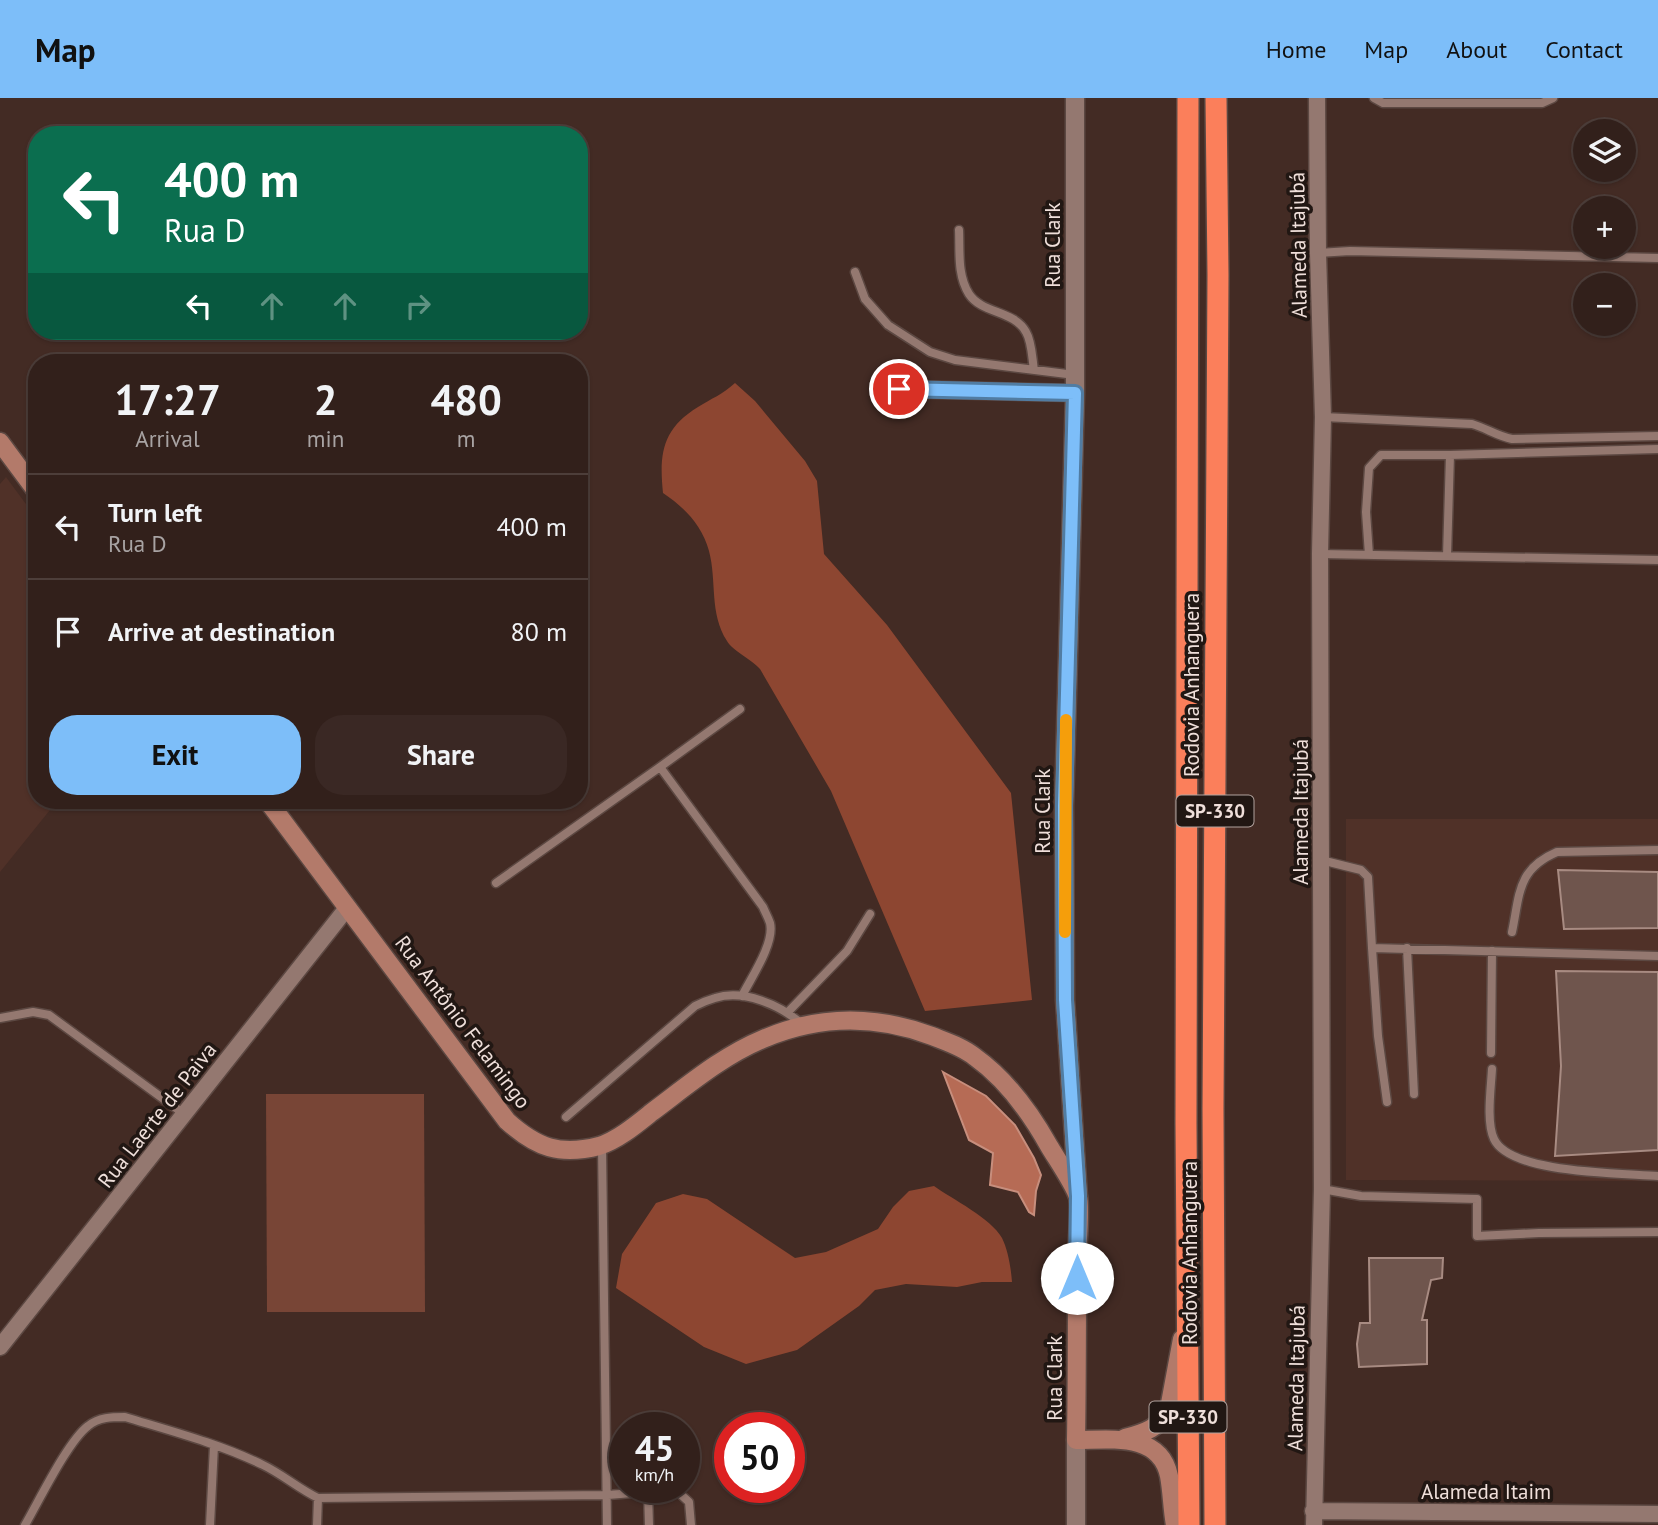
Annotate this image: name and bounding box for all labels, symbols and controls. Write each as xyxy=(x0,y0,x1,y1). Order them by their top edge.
text: Map xyxy=(35,28,96,71)
text: Home xyxy=(1266,34,1326,65)
text: Map xyxy=(1364,34,1408,65)
text: About xyxy=(1446,34,1507,65)
text: Contact xyxy=(1545,34,1623,65)
map controls xyxy=(1573,119,1636,336)
button: layers xyxy=(1573,119,1636,182)
text: 400 m xyxy=(164,147,299,211)
icon: left xyxy=(49,154,140,245)
street label: Alameda Itajubá xyxy=(1283,172,1313,318)
button: + xyxy=(1573,196,1636,259)
street label: Rua Clark xyxy=(1039,202,1066,288)
text: Rua D xyxy=(164,209,245,251)
button: − xyxy=(1573,273,1636,336)
icon: left xyxy=(180,287,218,325)
icon: ahead xyxy=(253,287,291,325)
icon: ahead xyxy=(326,287,364,325)
icon: right xyxy=(399,287,437,325)
pin xyxy=(869,359,929,419)
icon: arrive xyxy=(880,370,918,408)
text: 17:27 xyxy=(114,372,221,427)
text: 2 xyxy=(314,372,337,427)
text: 480 xyxy=(430,372,502,427)
text: Arrival xyxy=(135,424,200,453)
text: min xyxy=(307,424,344,453)
text: m xyxy=(457,424,475,453)
text: Turn left xyxy=(108,496,202,529)
icon: left xyxy=(49,508,87,546)
text: 400 m xyxy=(496,510,567,543)
text: Rua D xyxy=(108,529,166,558)
street label: Rodovia Anhanguera xyxy=(1178,593,1205,777)
icon: arrive xyxy=(49,613,87,651)
text: Arrive at destination xyxy=(108,615,335,648)
text: 80 m xyxy=(511,615,567,648)
button: Exit xyxy=(49,715,301,795)
button: Share xyxy=(315,715,567,795)
street label: Alameda Itajubá xyxy=(1287,739,1314,885)
street label: Rua Clark xyxy=(1029,768,1056,854)
road number: SP-330 xyxy=(1176,796,1254,826)
street label: Rua Antônio Felamingo xyxy=(389,930,537,1114)
street label: Rua Laerte de Paiva xyxy=(92,1037,222,1193)
street label: Rodovia Anhanguera xyxy=(1176,1161,1203,1345)
position arrow xyxy=(1040,1241,1114,1315)
street label: Alameda Itajubá xyxy=(1281,1305,1311,1451)
street label: Rua Clark xyxy=(1041,1335,1068,1421)
road number: SP-330 xyxy=(1150,1401,1226,1432)
speed limit sign: 50 xyxy=(714,1412,805,1503)
text: 45 xyxy=(635,1425,674,1471)
text: km/h xyxy=(635,1463,674,1486)
street label: Alameda Itaim xyxy=(1421,1478,1551,1505)

